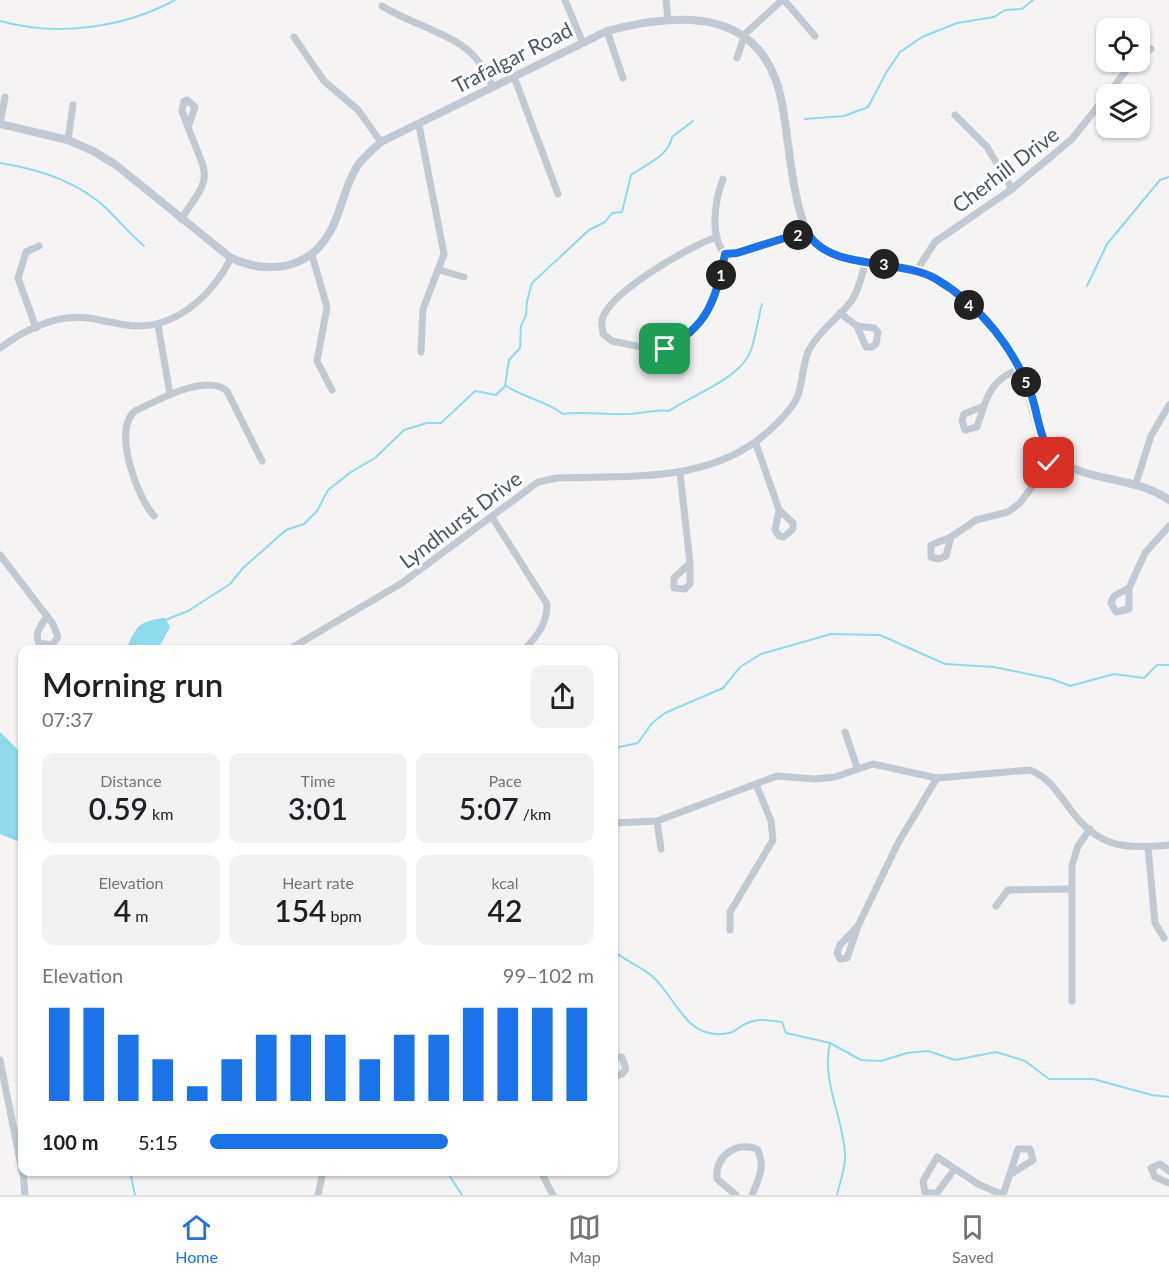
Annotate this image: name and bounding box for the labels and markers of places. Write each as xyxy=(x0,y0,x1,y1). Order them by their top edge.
pin: 2 xyxy=(783,220,813,250)
pin: 3 xyxy=(869,249,899,279)
pin: 1 xyxy=(706,260,736,290)
pin: 4 xyxy=(954,290,984,320)
pin xyxy=(639,323,690,374)
pin: 5 xyxy=(1011,367,1041,397)
pin xyxy=(1023,437,1074,488)

